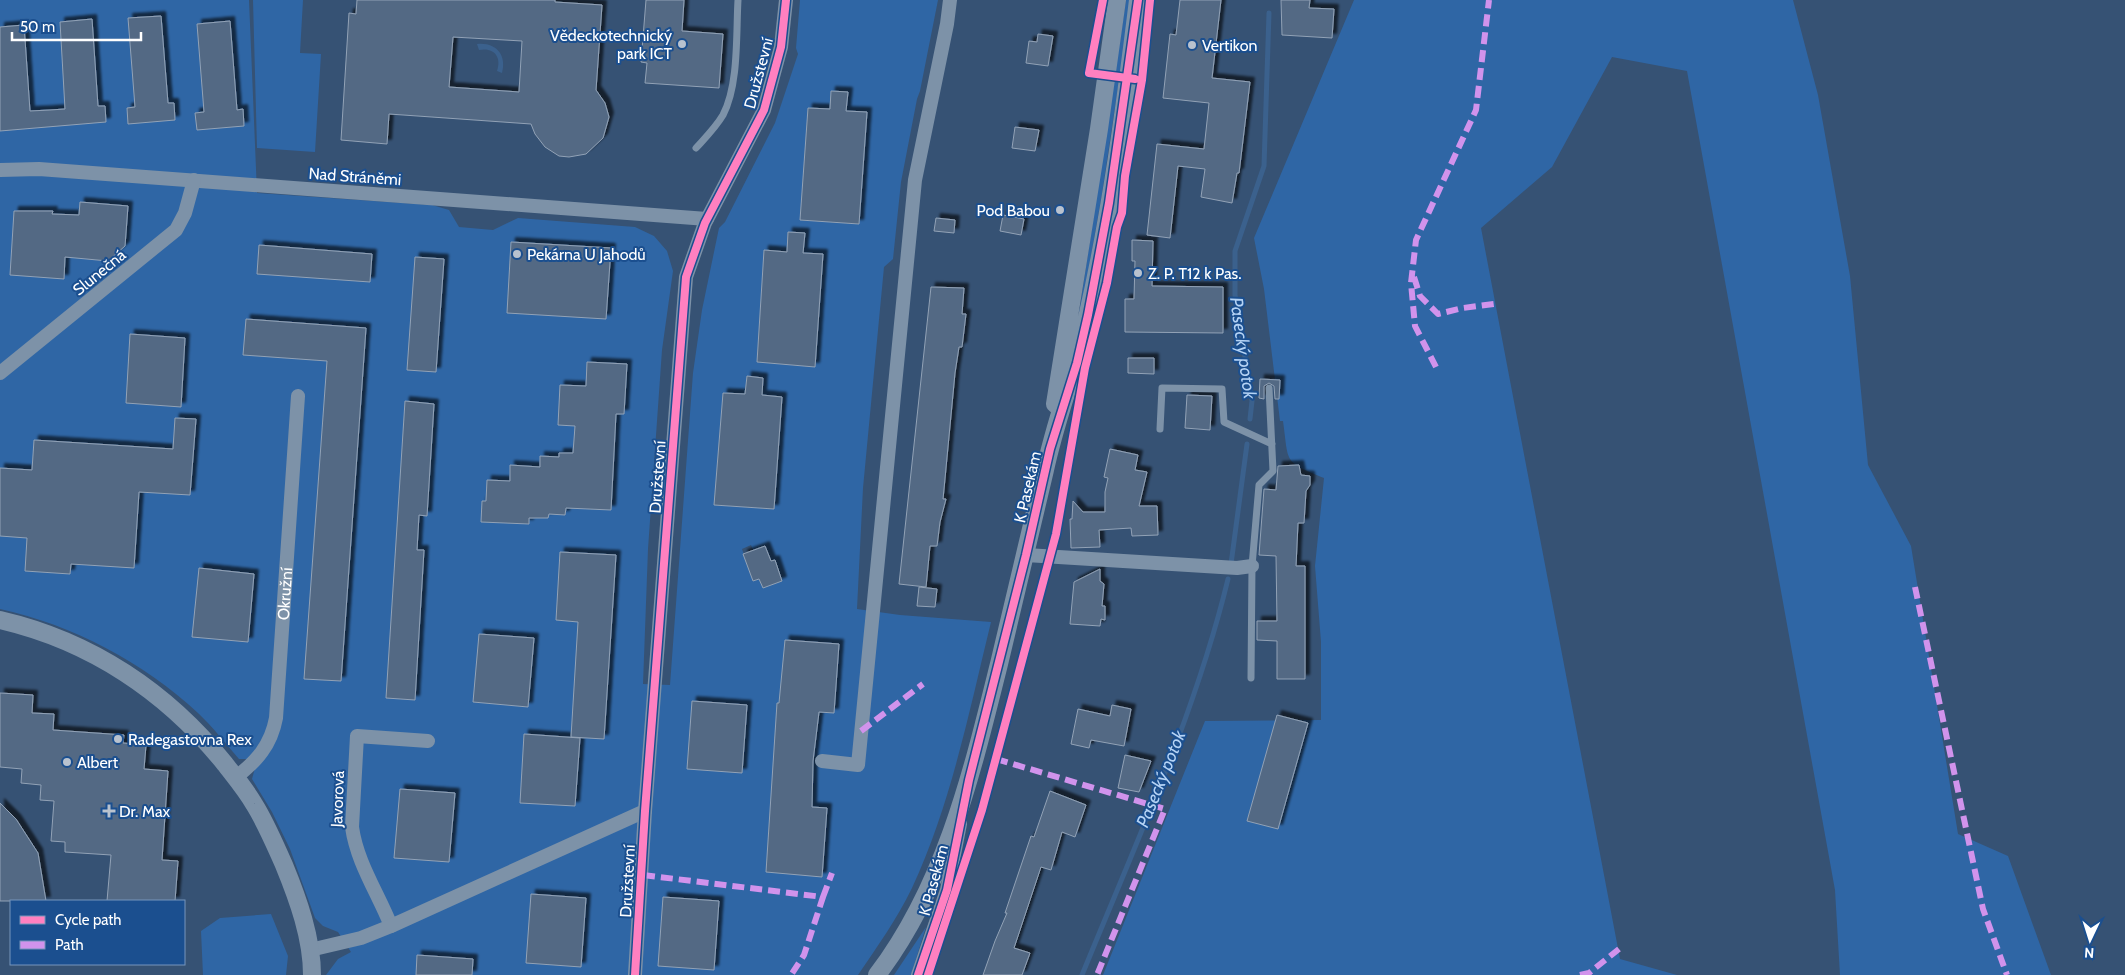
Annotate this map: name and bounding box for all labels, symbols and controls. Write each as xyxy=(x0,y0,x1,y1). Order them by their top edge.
scale bar xyxy=(12,10,141,42)
text: 50 m xyxy=(20,18,55,36)
place label: Vědeckotechnický park ICT xyxy=(550,26,672,63)
street label: Družstevní xyxy=(740,35,777,111)
place label: Vertikon xyxy=(1202,36,1257,55)
marker: Vědeckotechnický park ICT xyxy=(676,38,688,50)
marker: Vertikon xyxy=(1186,39,1198,51)
street label: Nad Stráněmi xyxy=(308,164,402,189)
place label: Pod Babou xyxy=(976,201,1050,220)
marker: Pod Babou xyxy=(1054,204,1066,216)
street label: Slunečná xyxy=(69,245,130,299)
place label: Pekárna U Jahodů xyxy=(527,245,646,264)
marker: Pekárna U Jahodů xyxy=(511,248,523,260)
place label: Z. P. T12 k Pas. xyxy=(1148,264,1242,283)
marker: Z. P. T12 k Pas. xyxy=(1132,267,1144,279)
water label: Pasecký potok xyxy=(1225,296,1261,402)
street label: Družstevní xyxy=(645,439,670,514)
street label: K Pasekám xyxy=(1010,449,1045,525)
street label: Okružní xyxy=(274,566,296,621)
water label: Pasecký potok xyxy=(1132,726,1191,831)
place label: Radegastovna Rex xyxy=(128,730,252,749)
marker: Radegastovna Rex xyxy=(112,733,124,745)
place label: Albert xyxy=(77,753,119,772)
marker: Albert xyxy=(61,756,73,768)
street label: Javorová xyxy=(327,770,348,829)
place label: Dr. Max xyxy=(119,802,171,821)
marker: Dr. Max xyxy=(103,805,115,817)
street label: K Pasekám xyxy=(915,842,952,918)
street label: Družstevní xyxy=(616,844,639,918)
legend xyxy=(10,900,185,965)
text: Cycle path xyxy=(55,911,121,929)
north arrow xyxy=(2065,915,2115,965)
text: Path xyxy=(55,936,84,954)
text: N xyxy=(2084,944,2095,962)

